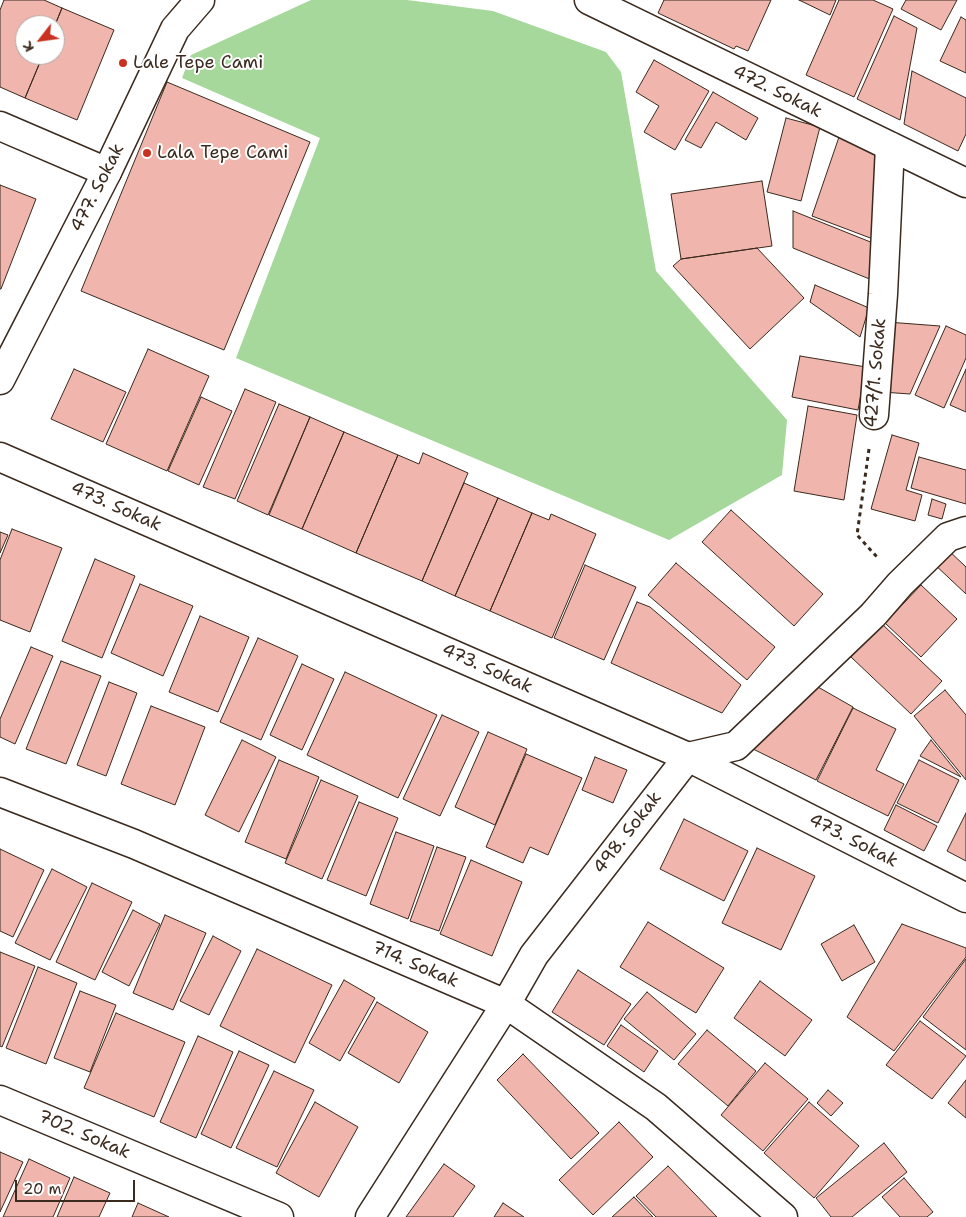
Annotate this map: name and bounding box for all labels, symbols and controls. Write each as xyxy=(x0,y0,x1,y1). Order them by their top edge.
north arrow xyxy=(15,15,65,65)
text: K xyxy=(18,38,38,56)
place label: Lale Tepe Cami xyxy=(133,52,263,74)
marker: Lale Tepe Cami xyxy=(117,57,129,69)
street label: 472. Sokak xyxy=(729,61,825,123)
street label: 477. Sokak xyxy=(67,140,129,236)
place label: Lala Tepe Cami xyxy=(157,142,288,164)
marker: Lala Tepe Cami xyxy=(141,147,153,159)
street label: 427/1. Sokak xyxy=(860,317,892,429)
street label: 473. Sokak xyxy=(67,477,165,537)
street label: 473. Sokak xyxy=(438,639,536,699)
street label: 498. Sokak xyxy=(589,788,667,878)
street label: 473. Sokak xyxy=(805,809,901,873)
street label: 714. Sokak xyxy=(368,937,462,993)
street label: 702. Sokak xyxy=(35,1106,133,1164)
scale bar xyxy=(18,1170,138,1202)
text: 20 m xyxy=(23,1179,62,1199)

